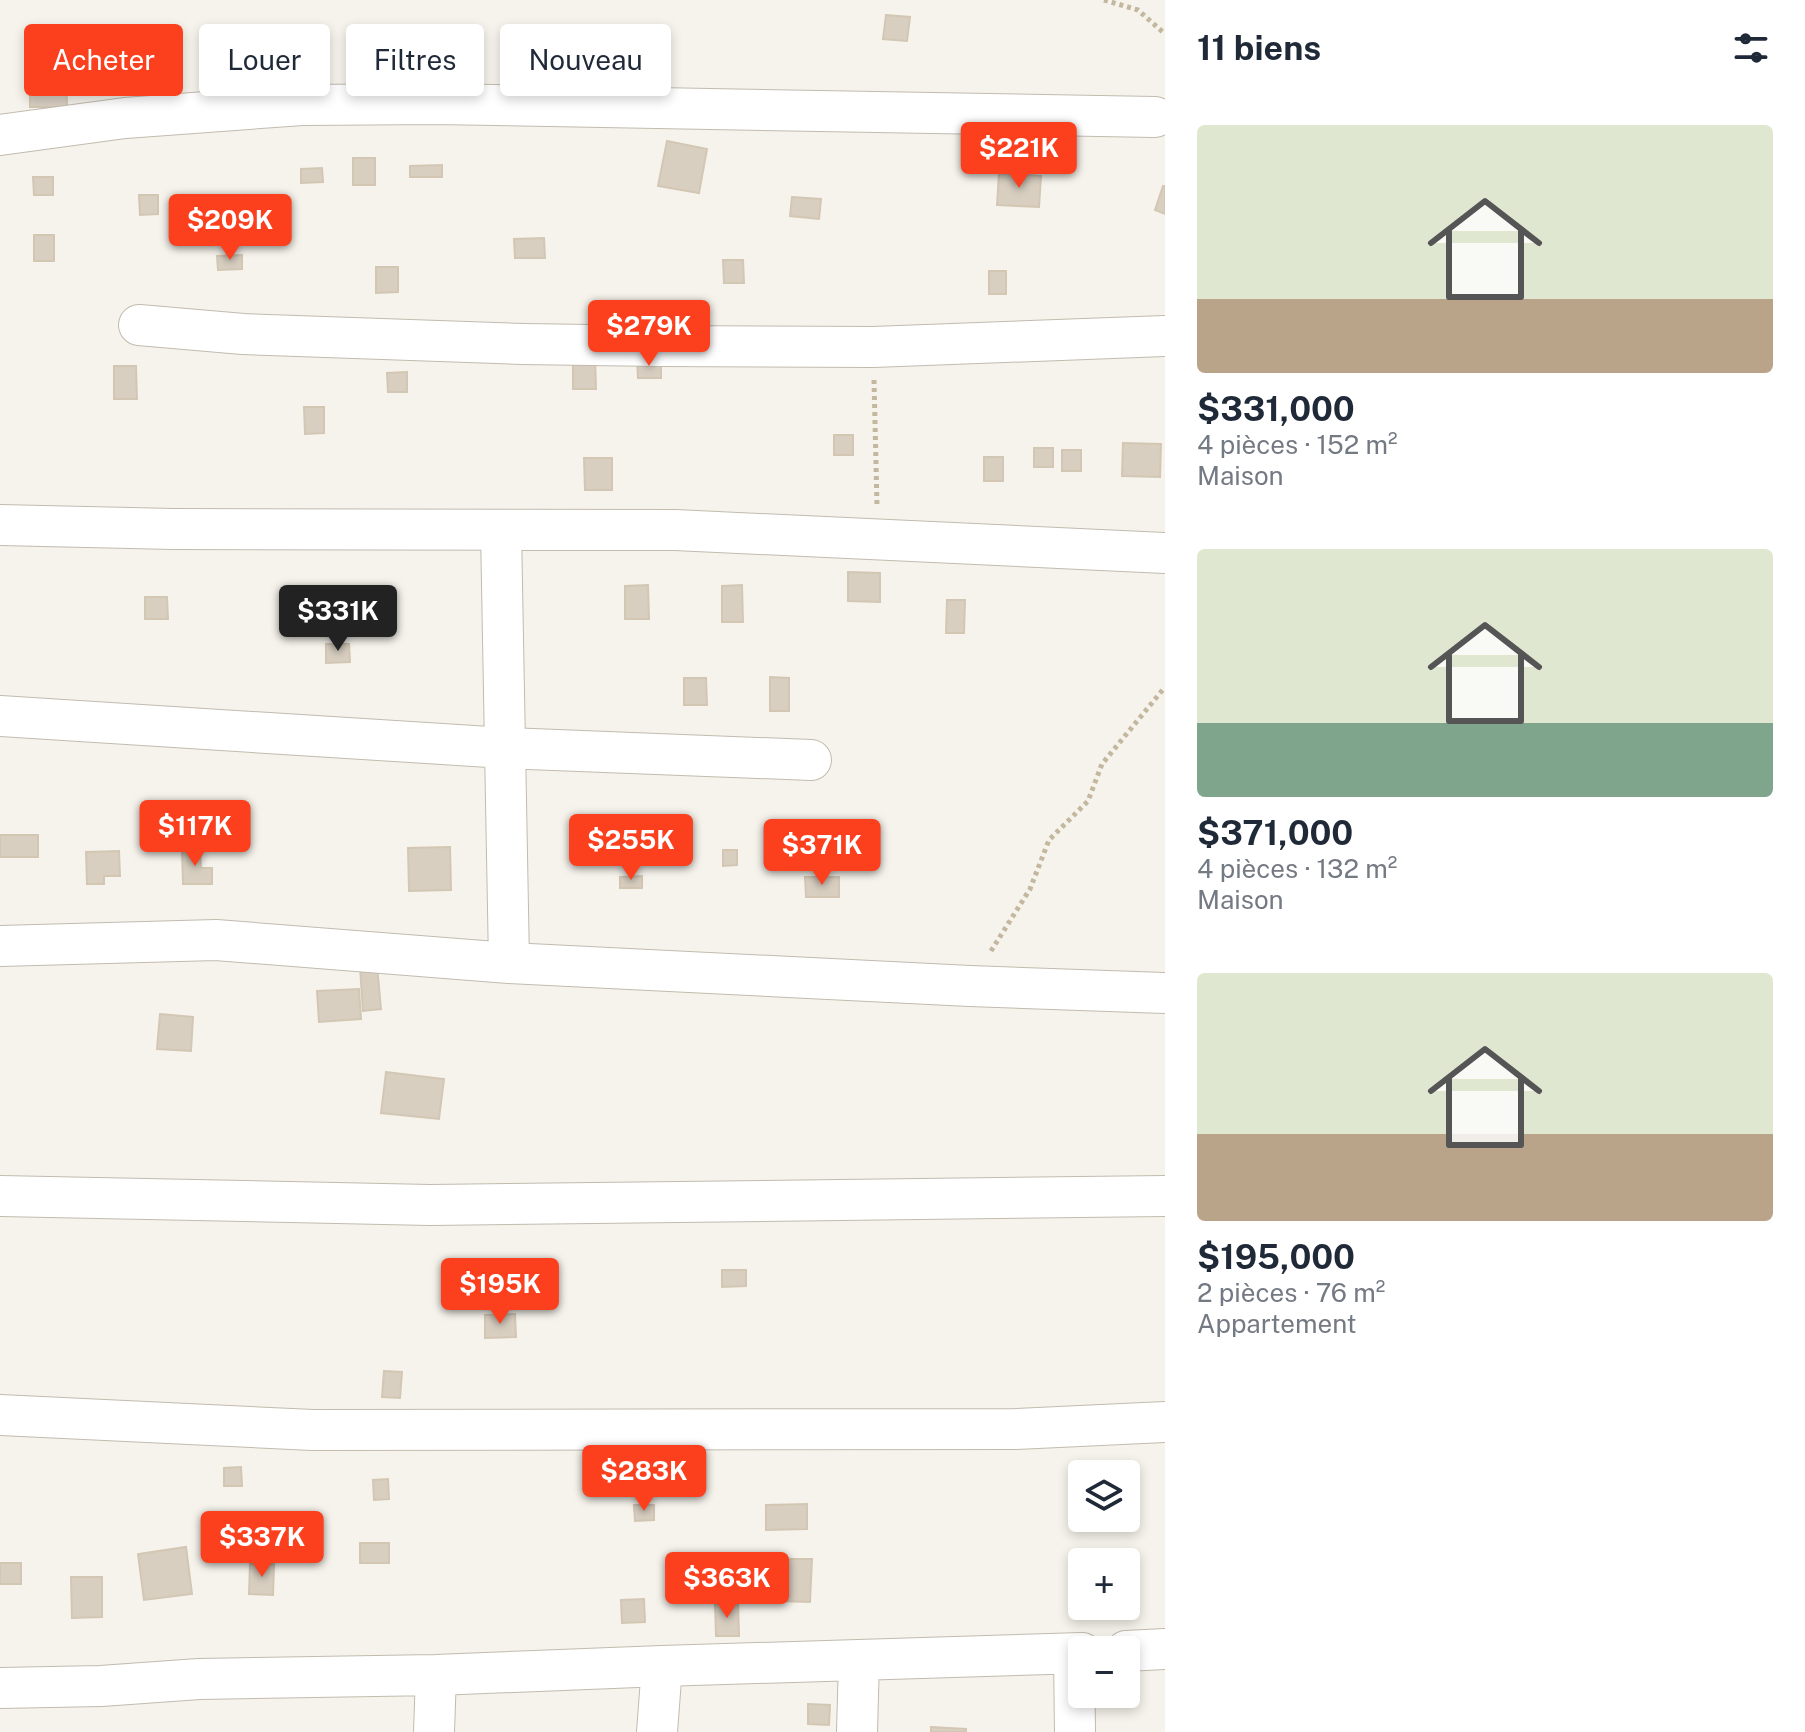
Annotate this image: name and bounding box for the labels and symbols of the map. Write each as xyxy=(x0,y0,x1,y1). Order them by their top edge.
pin: $221K xyxy=(963,122,1075,190)
pin: $209K xyxy=(174,194,286,262)
pin: $279K xyxy=(593,300,705,368)
pin: $331K xyxy=(282,585,394,653)
pin: $117K xyxy=(139,800,251,868)
pin: $255K xyxy=(575,814,687,882)
pin: $371K xyxy=(766,819,878,887)
pin: $195K xyxy=(444,1258,556,1326)
pin: $283K xyxy=(588,1445,700,1513)
pin: $337K xyxy=(206,1511,318,1579)
pin: $363K xyxy=(671,1552,783,1620)

